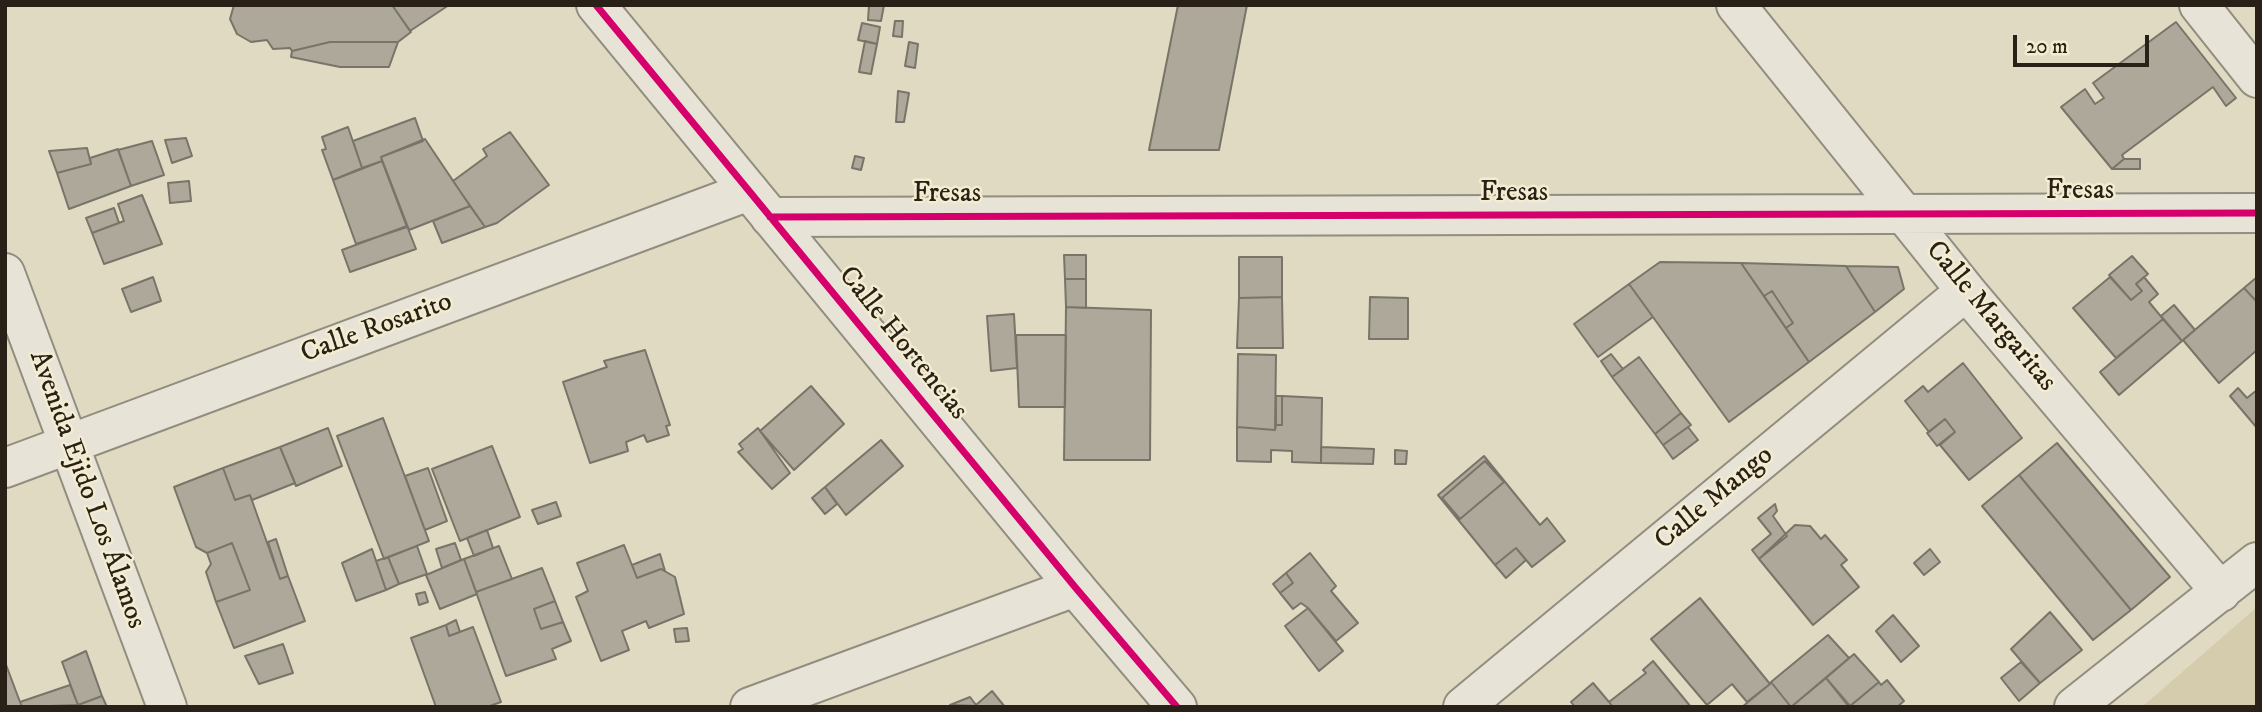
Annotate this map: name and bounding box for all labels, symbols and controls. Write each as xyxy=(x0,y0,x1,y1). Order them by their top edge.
scale bar xyxy=(2017,21,2154,65)
text: 20 m xyxy=(2026,34,2068,60)
street label: Fresas xyxy=(2046,175,2114,209)
street label: Fresas xyxy=(1480,177,1548,211)
street label: Fresas xyxy=(913,178,981,212)
street label: Calle Margaritas xyxy=(1917,235,2063,399)
street label: Calle Hortencias xyxy=(830,261,974,427)
street label: Calle Rosarito xyxy=(297,286,457,372)
street label: Avenida Ejido Los Álamos xyxy=(20,346,152,634)
street label: Calle Mango xyxy=(1649,440,1781,558)

